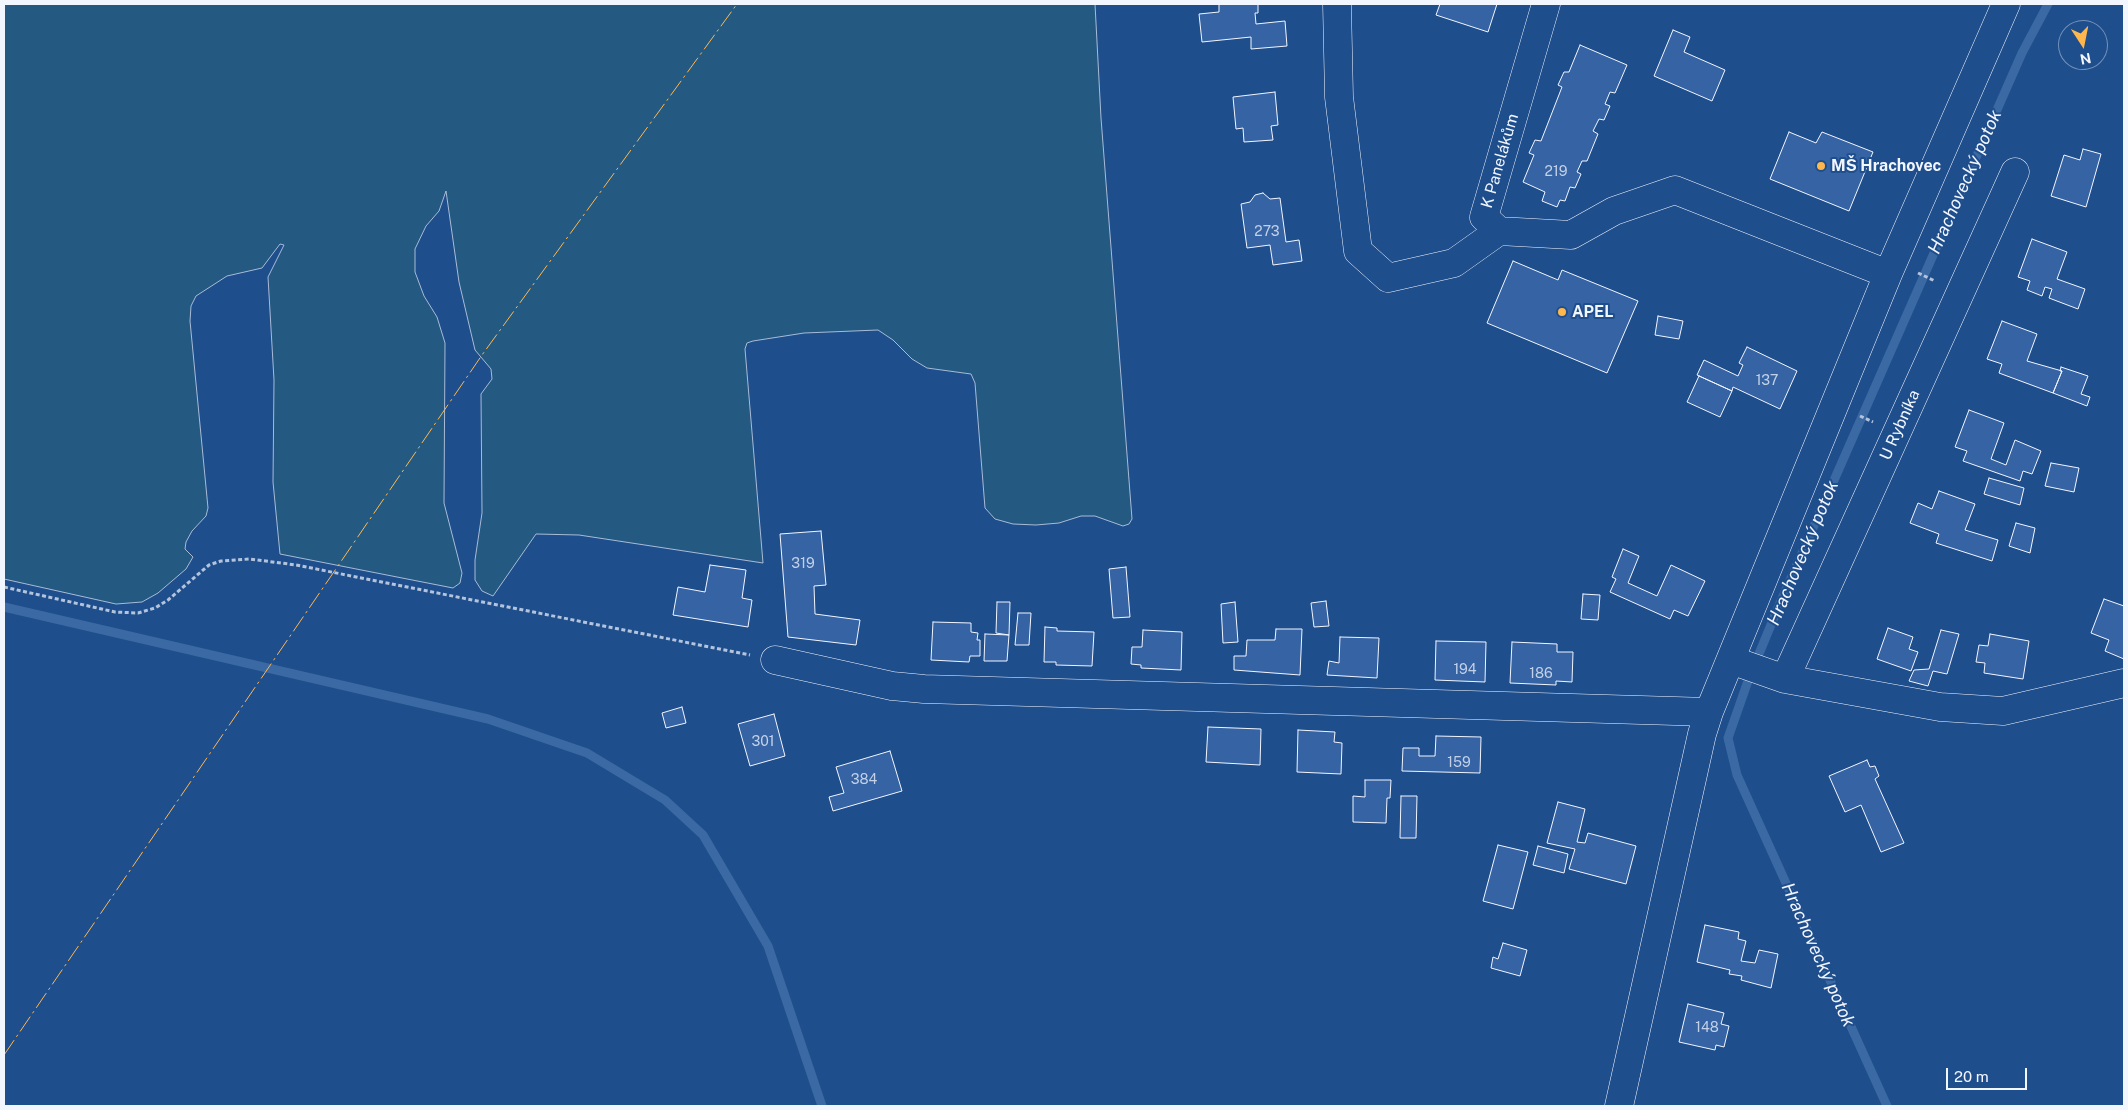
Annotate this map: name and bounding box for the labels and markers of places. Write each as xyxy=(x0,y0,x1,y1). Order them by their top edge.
place label: MŠ Hrachovec xyxy=(1831,156,1941,176)
marker: MŠ Hrachovec xyxy=(1815,160,1827,172)
place label: APEL xyxy=(1572,302,1614,322)
marker: APEL xyxy=(1556,306,1568,318)

